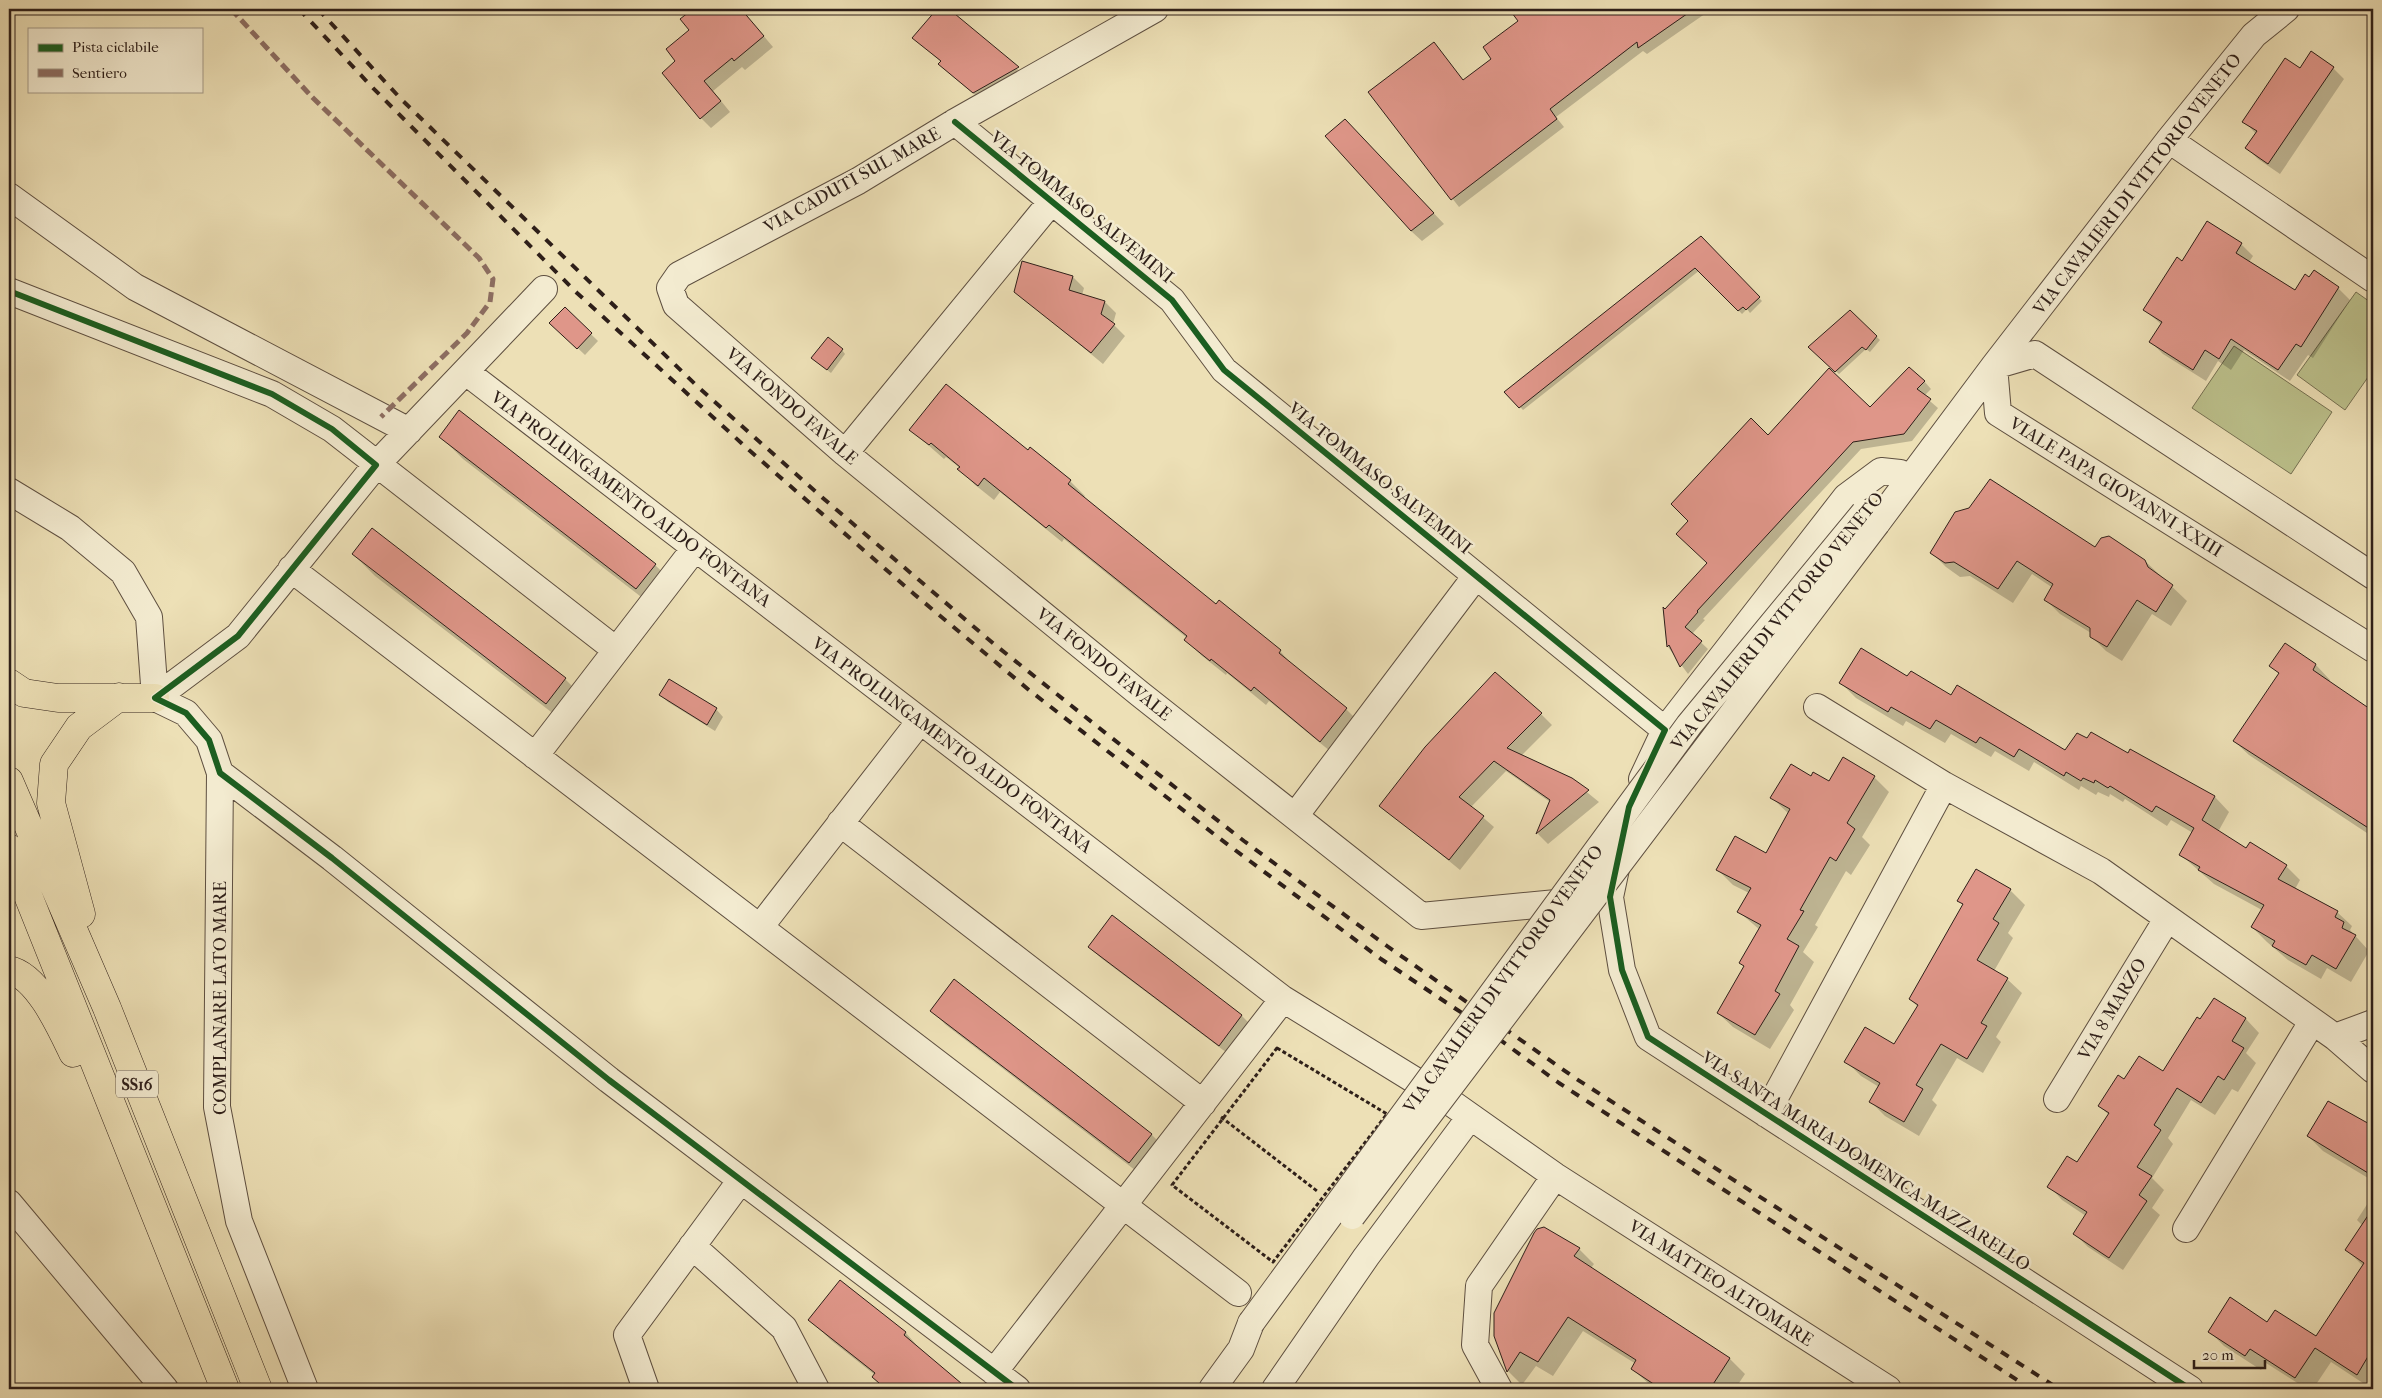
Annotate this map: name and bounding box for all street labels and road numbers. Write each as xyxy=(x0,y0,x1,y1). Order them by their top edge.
street label: VIA CAVALIERI DI VITTORIO VENETO xyxy=(2028,49,2246,320)
street label: VIA CADUTI SUL MARE xyxy=(759,123,944,238)
street label: VIA TOMMASO SALVEMINI xyxy=(985,126,1178,288)
street label: VIA FONDO FAVALE xyxy=(721,343,862,469)
street label: VIA PROLUNGAMENTO ALDO FONTANA xyxy=(486,386,775,612)
street label: VIA TOMMASO SALVEMINI xyxy=(1283,397,1476,559)
street label: VIALE PAPA GIOVANNI XXIII xyxy=(2005,413,2226,562)
street label: VIA CAVALIERI DI VITTORIO VENETO xyxy=(1666,488,1888,755)
street label: VIA FONDO FAVALE xyxy=(1031,603,1175,725)
street label: VIA PROLUNGAMENTO ALDO FONTANA xyxy=(807,632,1096,858)
street label: VIA CAVALIERI DI VITTORIO VENETO xyxy=(1399,841,1608,1118)
street label: COMPLANARE LATO MARE xyxy=(210,881,231,1115)
street label: VIA 8 MARZO xyxy=(2073,955,2151,1065)
street label: VIA SANTA MARIA DOMENICA MAZZARELLO xyxy=(1697,1047,2034,1276)
road number: SS16 xyxy=(116,1070,158,1098)
street label: VIA MATTEO ALTOMARE xyxy=(1624,1215,1817,1351)

